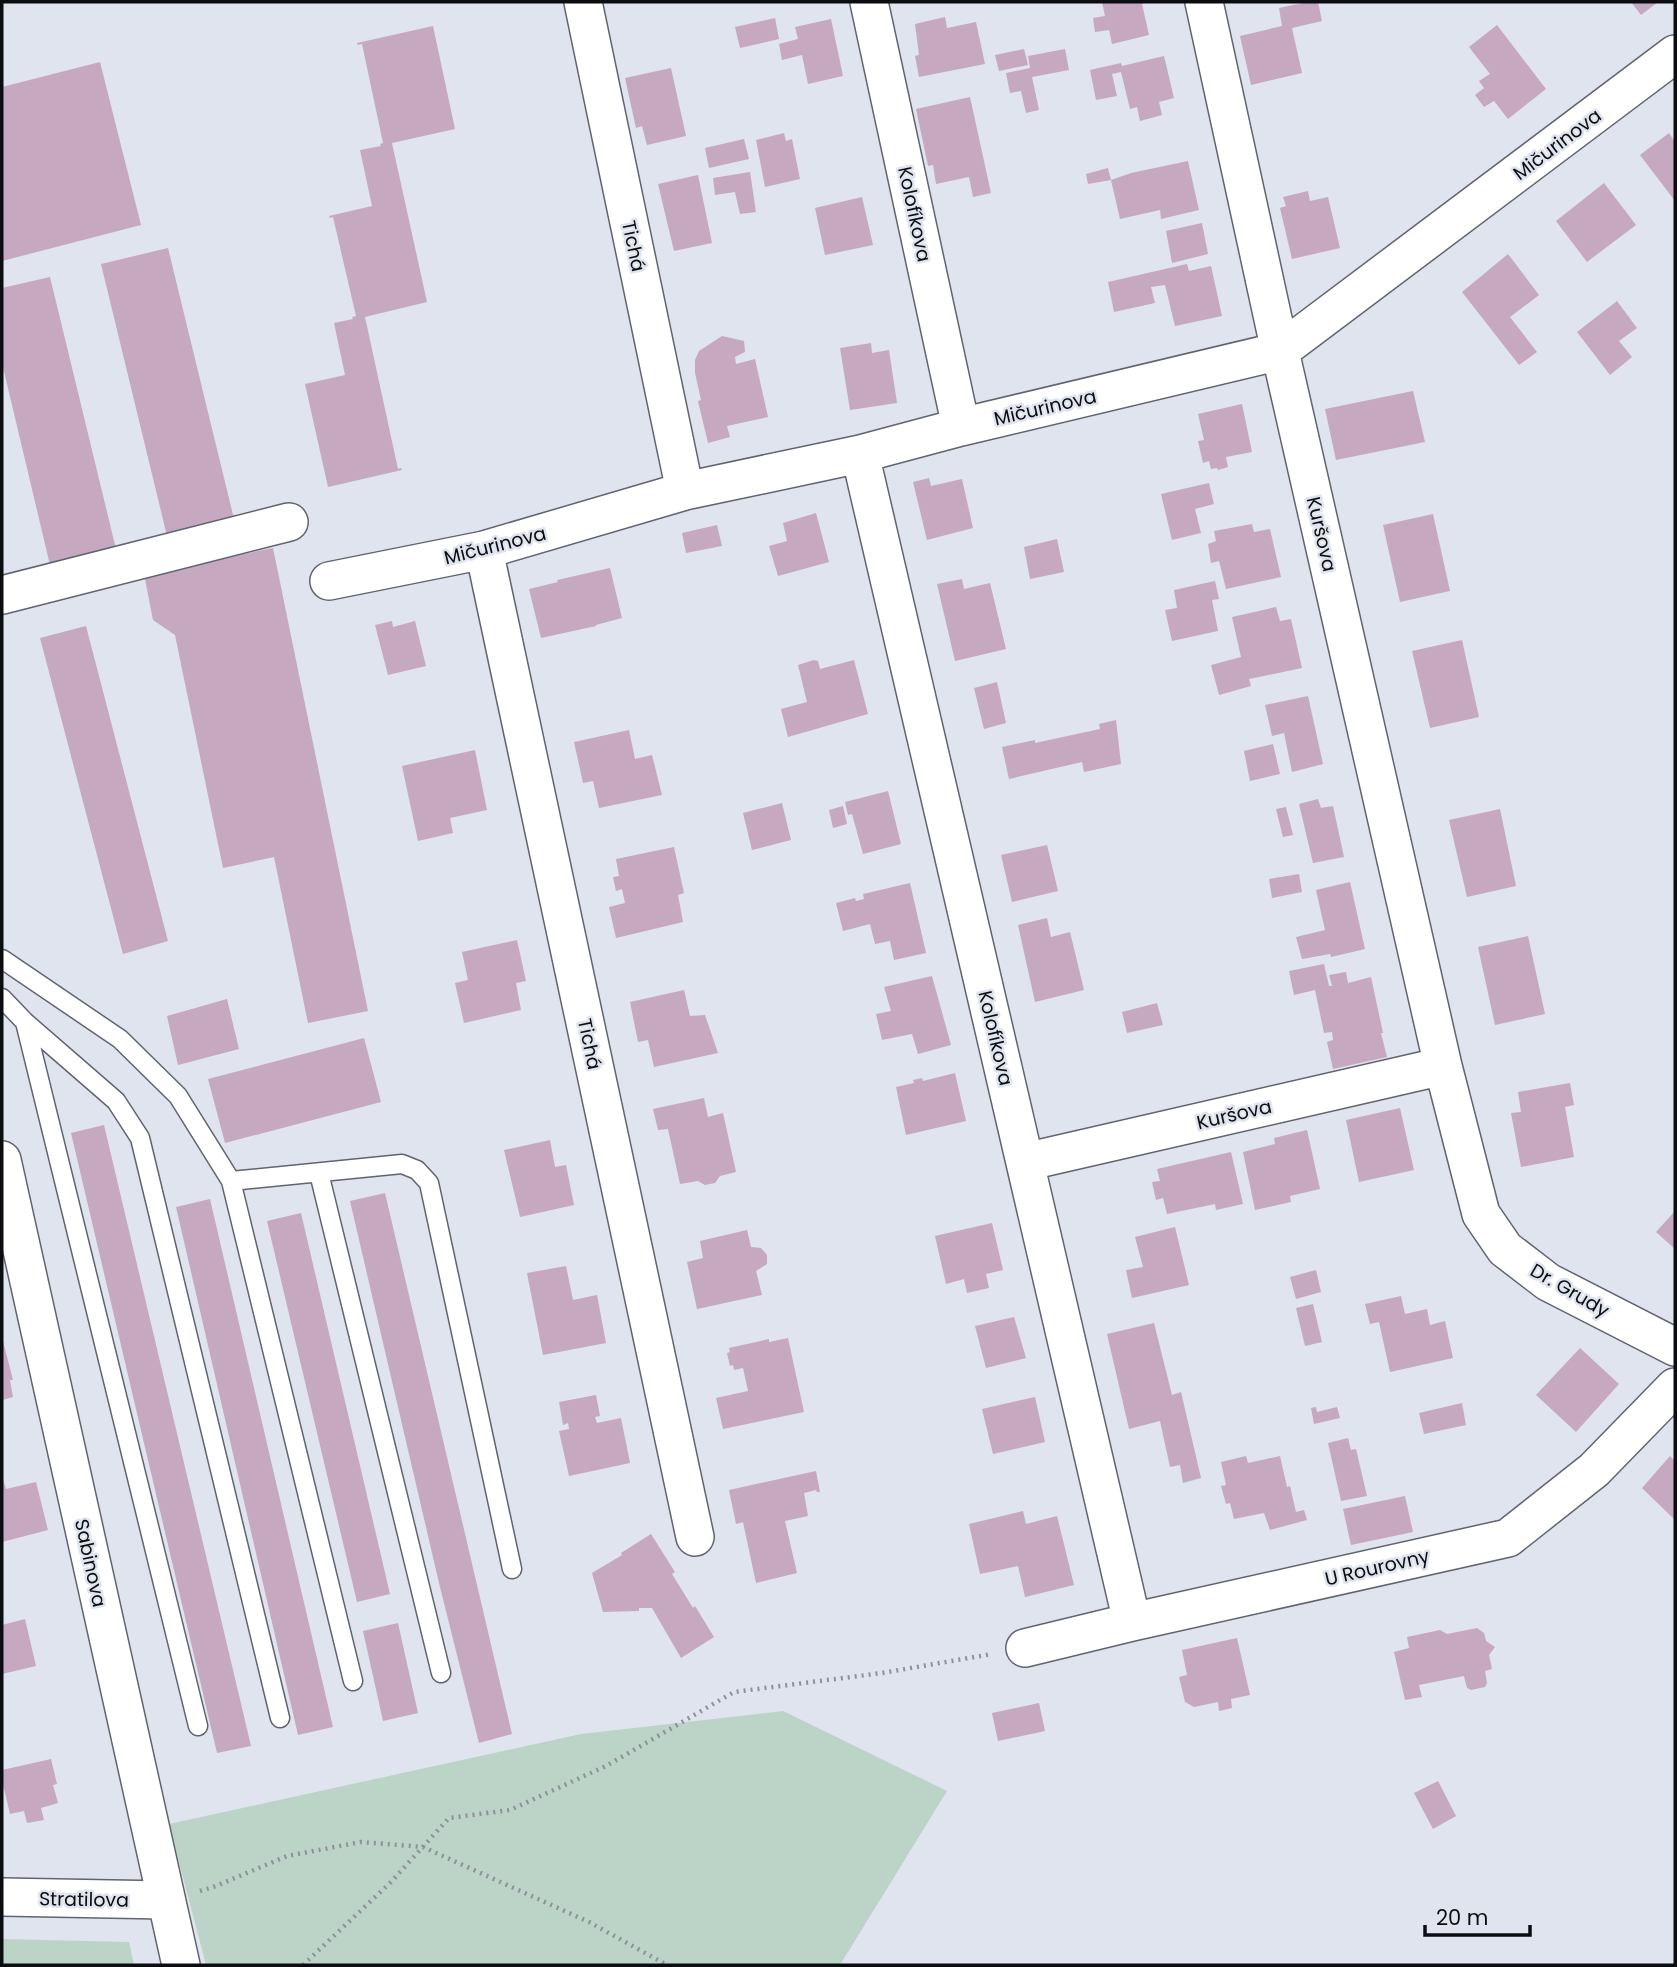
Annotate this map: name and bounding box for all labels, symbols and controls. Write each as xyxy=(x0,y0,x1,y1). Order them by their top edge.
street label: Mičurinova xyxy=(1508,102,1607,187)
street label: Kolofíkova xyxy=(891,164,938,264)
street label: Tichá xyxy=(615,218,652,274)
street label: Mičurinova xyxy=(991,383,1099,432)
street label: Kuršova xyxy=(1300,494,1343,574)
street label: Mičurinova xyxy=(441,520,549,571)
street label: Kolofíkova xyxy=(971,988,1020,1088)
street label: Tichá xyxy=(571,1016,608,1072)
street label: Kuršova xyxy=(1194,1093,1274,1136)
street label: Dr. Grudy xyxy=(1525,1257,1614,1324)
street label: Sabinova xyxy=(68,1517,113,1610)
street label: U Rourovny xyxy=(1322,1542,1432,1593)
street label: Stratilova xyxy=(39,1885,129,1914)
scale bar xyxy=(1425,1894,1530,1938)
text: 20 m xyxy=(1436,1903,1489,1932)

